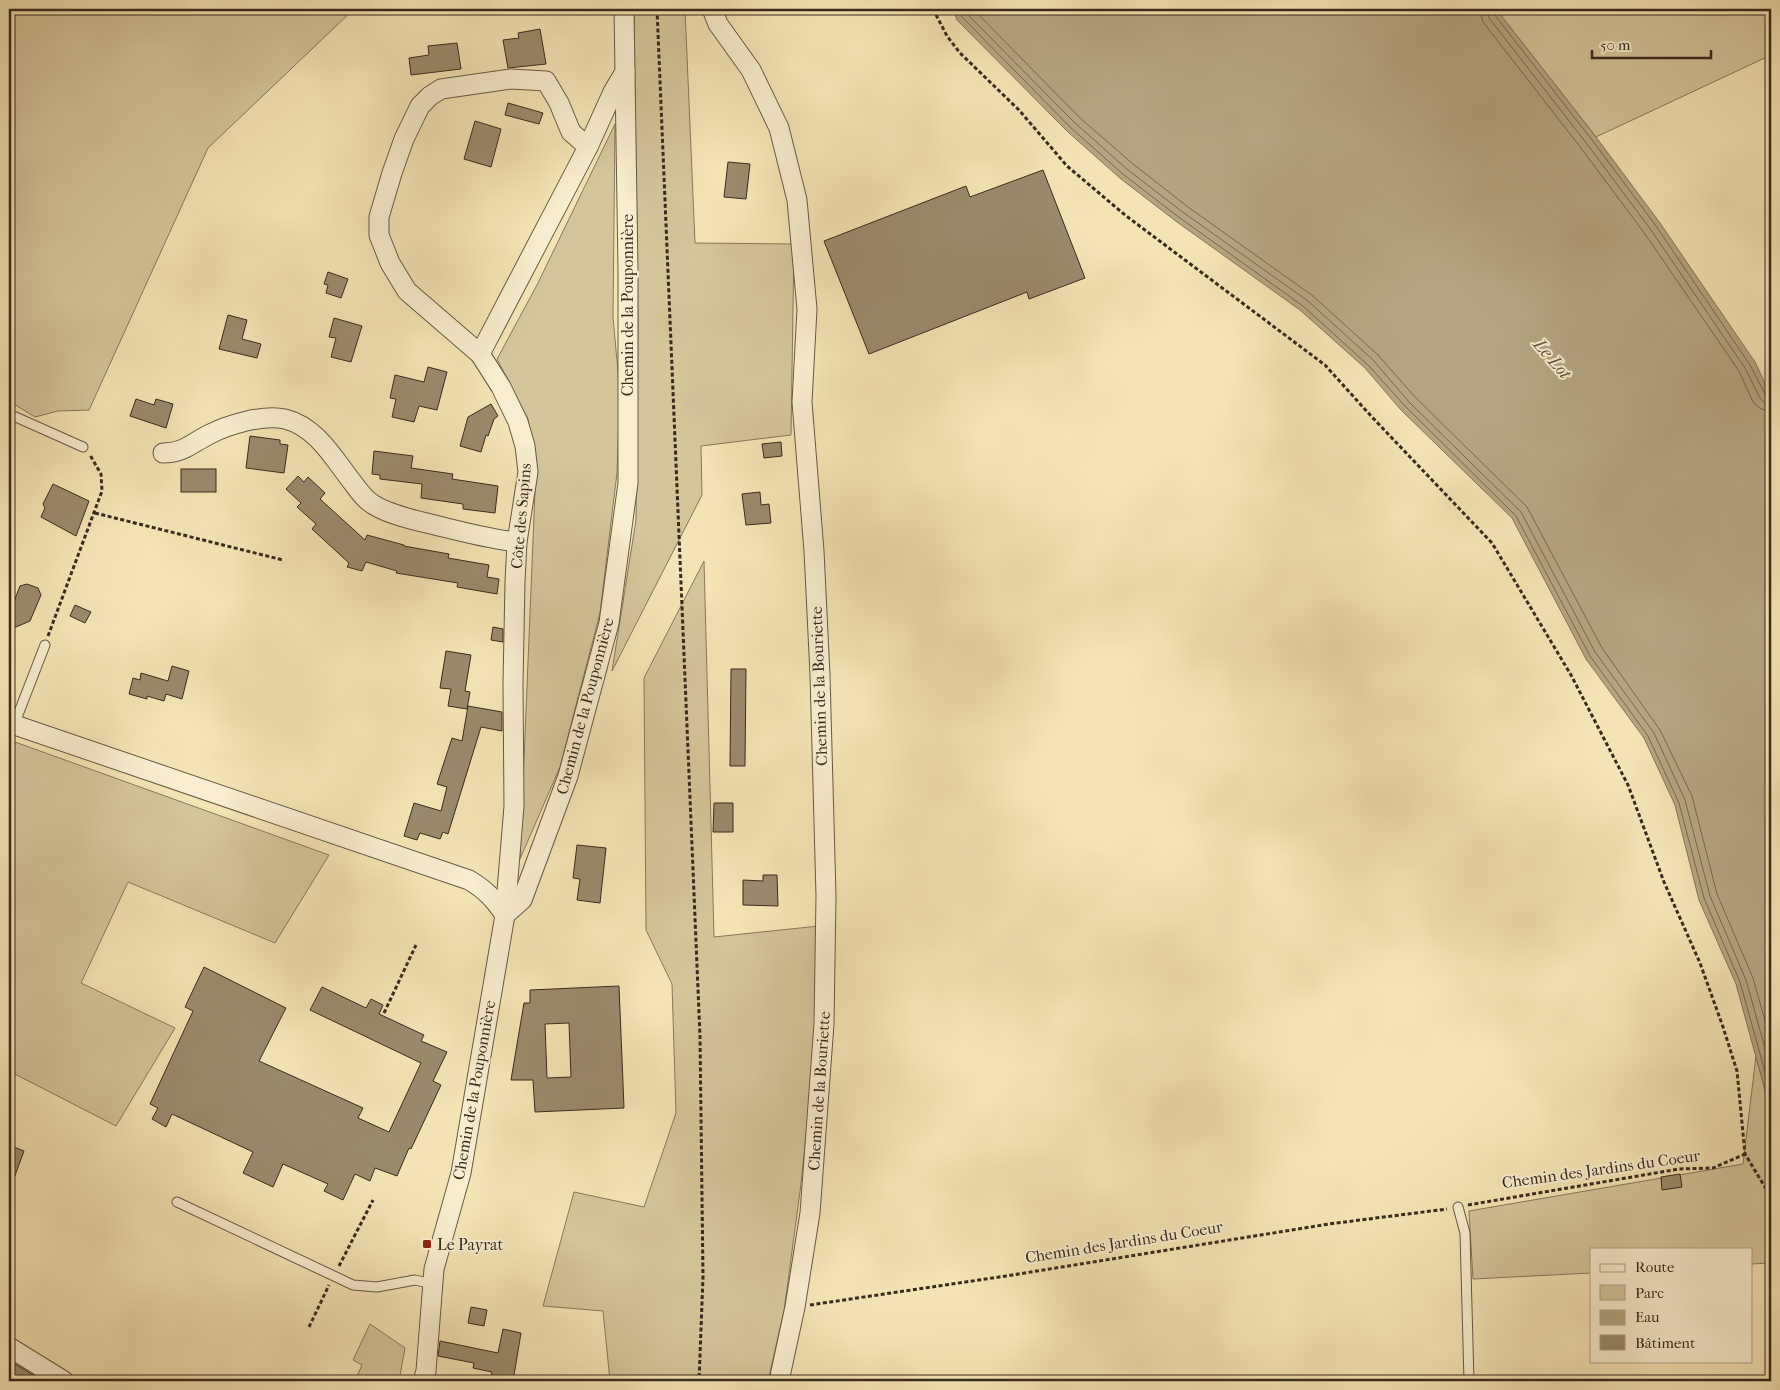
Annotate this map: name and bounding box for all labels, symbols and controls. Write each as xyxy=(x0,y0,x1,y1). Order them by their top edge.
scale bar xyxy=(1592,28,1711,60)
text: 50 m xyxy=(1600,36,1631,54)
street label: Chemin de la Pouponnière xyxy=(618,214,637,396)
water label: Le Lot xyxy=(1527,333,1576,385)
street label: Côte des Sapins xyxy=(507,462,535,570)
street label: Chemin de la Bouriette xyxy=(807,606,831,766)
street label: Chemin de la Pouponnière xyxy=(552,615,618,797)
street label: Chemin de la Pouponnière xyxy=(449,998,499,1181)
street label: Chemin de la Bouriette xyxy=(804,1011,834,1171)
street label: Chemin des Jardins du Coeur xyxy=(1501,1146,1701,1192)
street label: Chemin des Jardins du Coeur xyxy=(1024,1217,1224,1267)
place label: Le Payrat xyxy=(437,1235,503,1254)
marker: Le Payrat xyxy=(421,1238,433,1250)
legend xyxy=(1590,1248,1752,1362)
text: Route xyxy=(1635,1258,1675,1276)
text: Parc xyxy=(1635,1284,1664,1302)
text: Eau xyxy=(1635,1308,1660,1326)
text: Bâtiment xyxy=(1635,1334,1696,1352)

